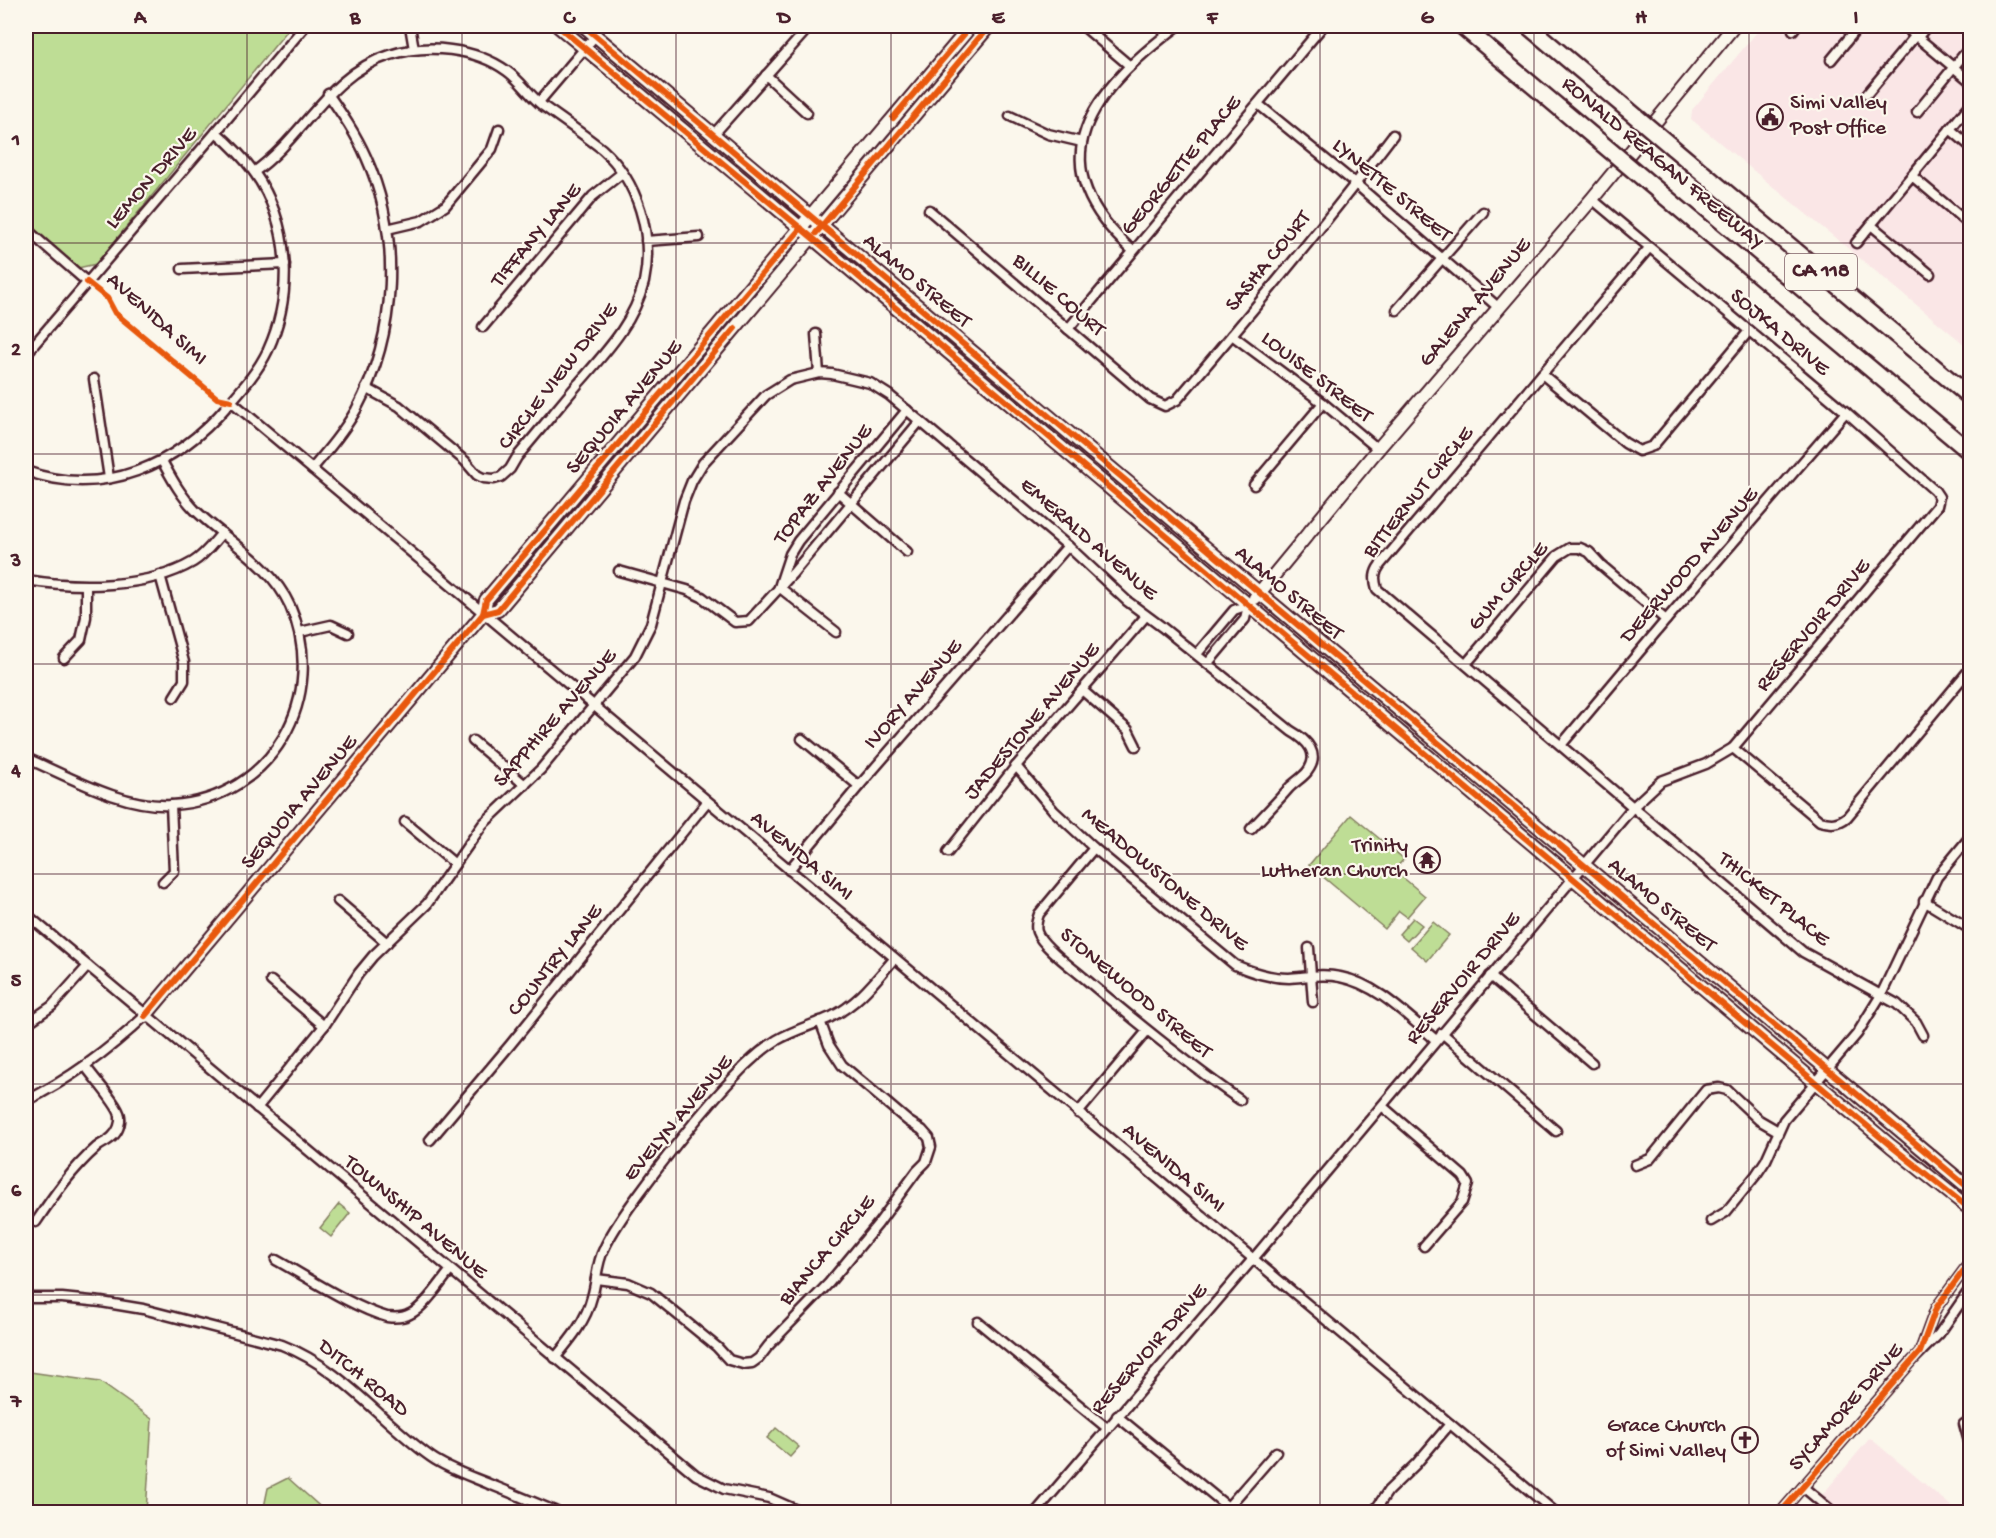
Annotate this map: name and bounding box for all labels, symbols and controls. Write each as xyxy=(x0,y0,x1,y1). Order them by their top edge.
text: A xyxy=(133,8,148,31)
text: B xyxy=(349,8,361,31)
text: C xyxy=(563,8,577,31)
text: D xyxy=(775,8,791,31)
text: E xyxy=(992,8,1006,31)
text: F xyxy=(1206,8,1219,31)
text: G xyxy=(1421,8,1435,31)
text: H xyxy=(1635,8,1647,31)
text: I xyxy=(1854,8,1859,31)
street label: RONALD REAGAN FREEWAY xyxy=(1555,72,1769,256)
street label: GEORGETTE PLACE xyxy=(1116,90,1249,241)
place label: Simi Valley Post Office xyxy=(1789,91,1887,142)
public building icon: Simi Valley Post Office xyxy=(1755,102,1785,132)
street label: LEMON DRIVE xyxy=(101,122,204,235)
text: 1 xyxy=(11,130,20,153)
street label: LYNETTE STREET xyxy=(1326,133,1457,250)
street label: TIFFANY LANE xyxy=(485,178,589,295)
street label: SASHA COURT xyxy=(1221,205,1318,318)
street label: ALAMO STREET xyxy=(856,229,977,336)
street label: GALENA AVENUE xyxy=(1414,232,1538,373)
street label: BILLIE COURT xyxy=(1005,248,1111,344)
road number: CA 118 xyxy=(1785,254,1857,290)
street label: AVENIDA SIMI xyxy=(100,268,212,372)
street label: SOJKA DRIVE xyxy=(1724,284,1835,383)
street label: CIRCLE VIEW DRIVE xyxy=(493,297,625,456)
street label: LOUISE STREET xyxy=(1255,326,1378,431)
street label: SEQUOIA AVENUE xyxy=(561,334,690,481)
text: 2 xyxy=(11,340,21,363)
street label: TOPAZ AVENUE xyxy=(768,418,880,552)
street label: BITTERNUT CIRCLE xyxy=(1357,421,1481,565)
street label: EMERALD AVENUE xyxy=(1014,473,1163,608)
street label: DEERWOOD AVENUE xyxy=(1614,482,1766,651)
street label: GUM CIRCLE xyxy=(1463,536,1556,637)
street label: ALAMO STREET xyxy=(1228,541,1349,648)
text: 3 xyxy=(10,551,21,574)
street label: RESERVOIR DRIVE xyxy=(1751,553,1878,698)
street label: IVORY AVENUE xyxy=(859,634,970,755)
street label: JADESTONE AVENUE xyxy=(960,637,1107,806)
street label: SAPPHIRE AVENUE xyxy=(489,643,624,794)
street label: SEQUOIA AVENUE xyxy=(236,729,365,876)
text: 4 xyxy=(10,761,21,784)
street label: MEADOWSTONE DRIVE xyxy=(1075,802,1254,958)
street label: AVENIDA SIMI xyxy=(744,806,858,908)
place label: Trinity Lutheran Church xyxy=(1261,834,1408,885)
temple icon: Trinity Lutheran Church xyxy=(1412,845,1442,875)
street label: THICKET PLACE xyxy=(1710,846,1835,954)
street label: ALAMO STREET xyxy=(1601,853,1722,960)
street label: COUNTRY LANE xyxy=(503,899,610,1022)
street label: RESERVOIR DRIVE xyxy=(1401,906,1528,1051)
street label: STONEWOOD STREET xyxy=(1054,923,1218,1066)
text: 5 xyxy=(11,971,22,994)
street label: EVELYN AVENUE xyxy=(619,1049,740,1188)
street label: AVENIDA SIMI xyxy=(1116,1118,1230,1220)
street label: TOWNSHIP AVENUE xyxy=(336,1149,493,1287)
text: 6 xyxy=(11,1181,22,1204)
street label: BIANCA CIRCLE xyxy=(774,1189,883,1312)
street label: RESERVOIR DRIVE xyxy=(1086,1278,1215,1421)
street label: DITCH ROAD xyxy=(311,1333,414,1424)
street label: SYCAMORE DRIVE xyxy=(1784,1338,1911,1477)
text: 7 xyxy=(10,1392,23,1415)
place label: Grace Church of Simi Valley xyxy=(1606,1414,1726,1465)
church icon: Grace Church of Simi Valley xyxy=(1730,1425,1760,1455)

